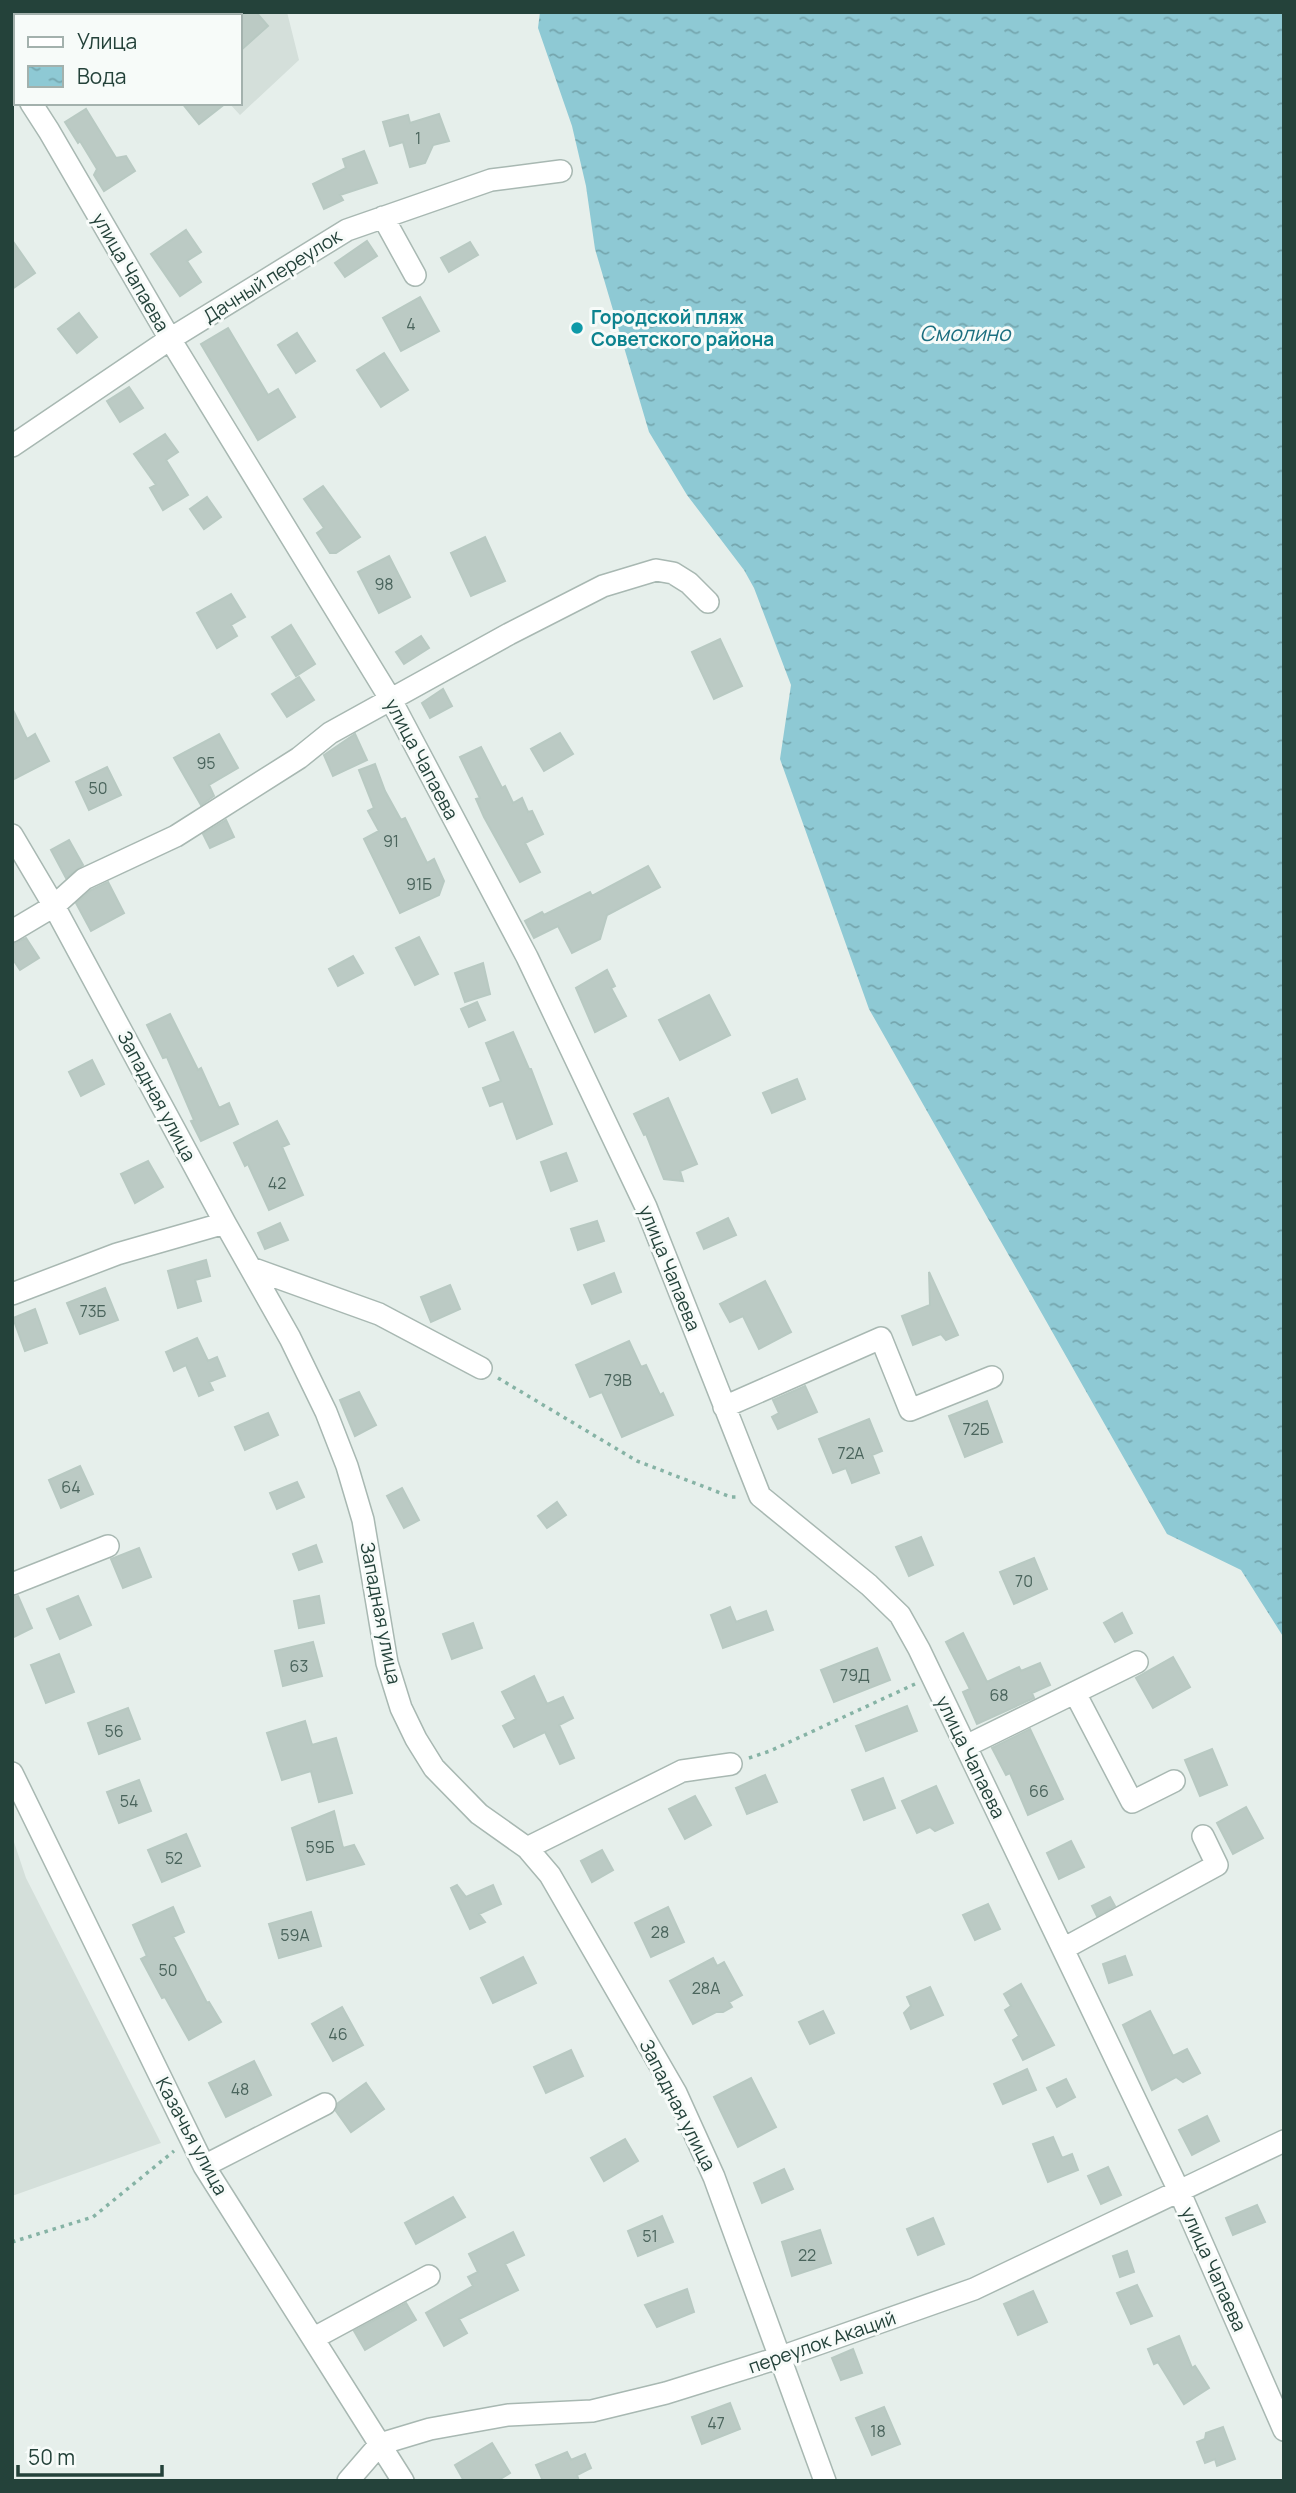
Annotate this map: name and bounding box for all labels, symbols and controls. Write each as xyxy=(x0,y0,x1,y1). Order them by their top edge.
legend xyxy=(14,14,242,105)
text: Улица xyxy=(77,27,137,55)
text: Вода xyxy=(77,62,127,90)
house number: 1 xyxy=(415,127,421,149)
street label: улица Чапаева xyxy=(86,208,176,336)
street label: Дачный переулок xyxy=(198,223,347,329)
place label: Городской пляж Советского района xyxy=(591,304,774,352)
house number: 4 xyxy=(406,313,416,335)
water label: Смолино xyxy=(920,319,1012,347)
marker: Городской пляж Советского района xyxy=(569,320,585,336)
house number: 98 xyxy=(374,573,394,595)
street label: улица Чапаева xyxy=(379,694,465,824)
house number: 95 xyxy=(196,752,216,774)
house number: 50 xyxy=(89,777,108,799)
house number: 91 xyxy=(383,830,399,852)
house number: 91Б xyxy=(406,873,432,895)
street label: Западная улица xyxy=(112,1026,202,1166)
house number: 42 xyxy=(268,1172,286,1194)
street label: улица Чапаева xyxy=(633,1201,707,1335)
house number: 73Б xyxy=(80,1300,107,1322)
house number: 79В xyxy=(604,1369,632,1391)
house number: 72Б xyxy=(963,1418,990,1440)
house number: 72А xyxy=(838,1442,864,1464)
house number: 64 xyxy=(61,1476,81,1498)
street label: Западная улица xyxy=(354,1540,408,1686)
house number: 70 xyxy=(1015,1570,1033,1592)
house number: 63 xyxy=(290,1655,308,1677)
house number: 79Д xyxy=(840,1664,870,1686)
house number: 68 xyxy=(989,1684,1009,1706)
street label: улица Чапаева xyxy=(930,1691,1012,1823)
house number: 56 xyxy=(104,1720,124,1742)
house number: 66 xyxy=(1029,1780,1049,1802)
house number: 54 xyxy=(120,1790,138,1812)
house number: 59Б xyxy=(306,1836,335,1858)
house number: 52 xyxy=(165,1847,183,1869)
house number: 28 xyxy=(651,1921,669,1943)
house number: 59А xyxy=(280,1924,310,1946)
house number: 50 xyxy=(159,1959,178,1981)
house number: 28А xyxy=(692,1977,720,1999)
house number: 46 xyxy=(328,2023,348,2045)
street label: Западная улица xyxy=(634,2035,722,2175)
street label: Казачья улица xyxy=(150,2072,234,2200)
house number: 48 xyxy=(231,2078,249,2100)
street label: улица Чапаева xyxy=(1175,2203,1253,2335)
house number: 51 xyxy=(642,2225,658,2247)
house number: 22 xyxy=(798,2244,816,2266)
street label: переулок Акаций xyxy=(745,2305,899,2379)
house number: 47 xyxy=(707,2412,725,2434)
house number: 18 xyxy=(870,2420,886,2442)
scale bar xyxy=(18,2434,161,2478)
text: 50 m xyxy=(28,2443,75,2471)

